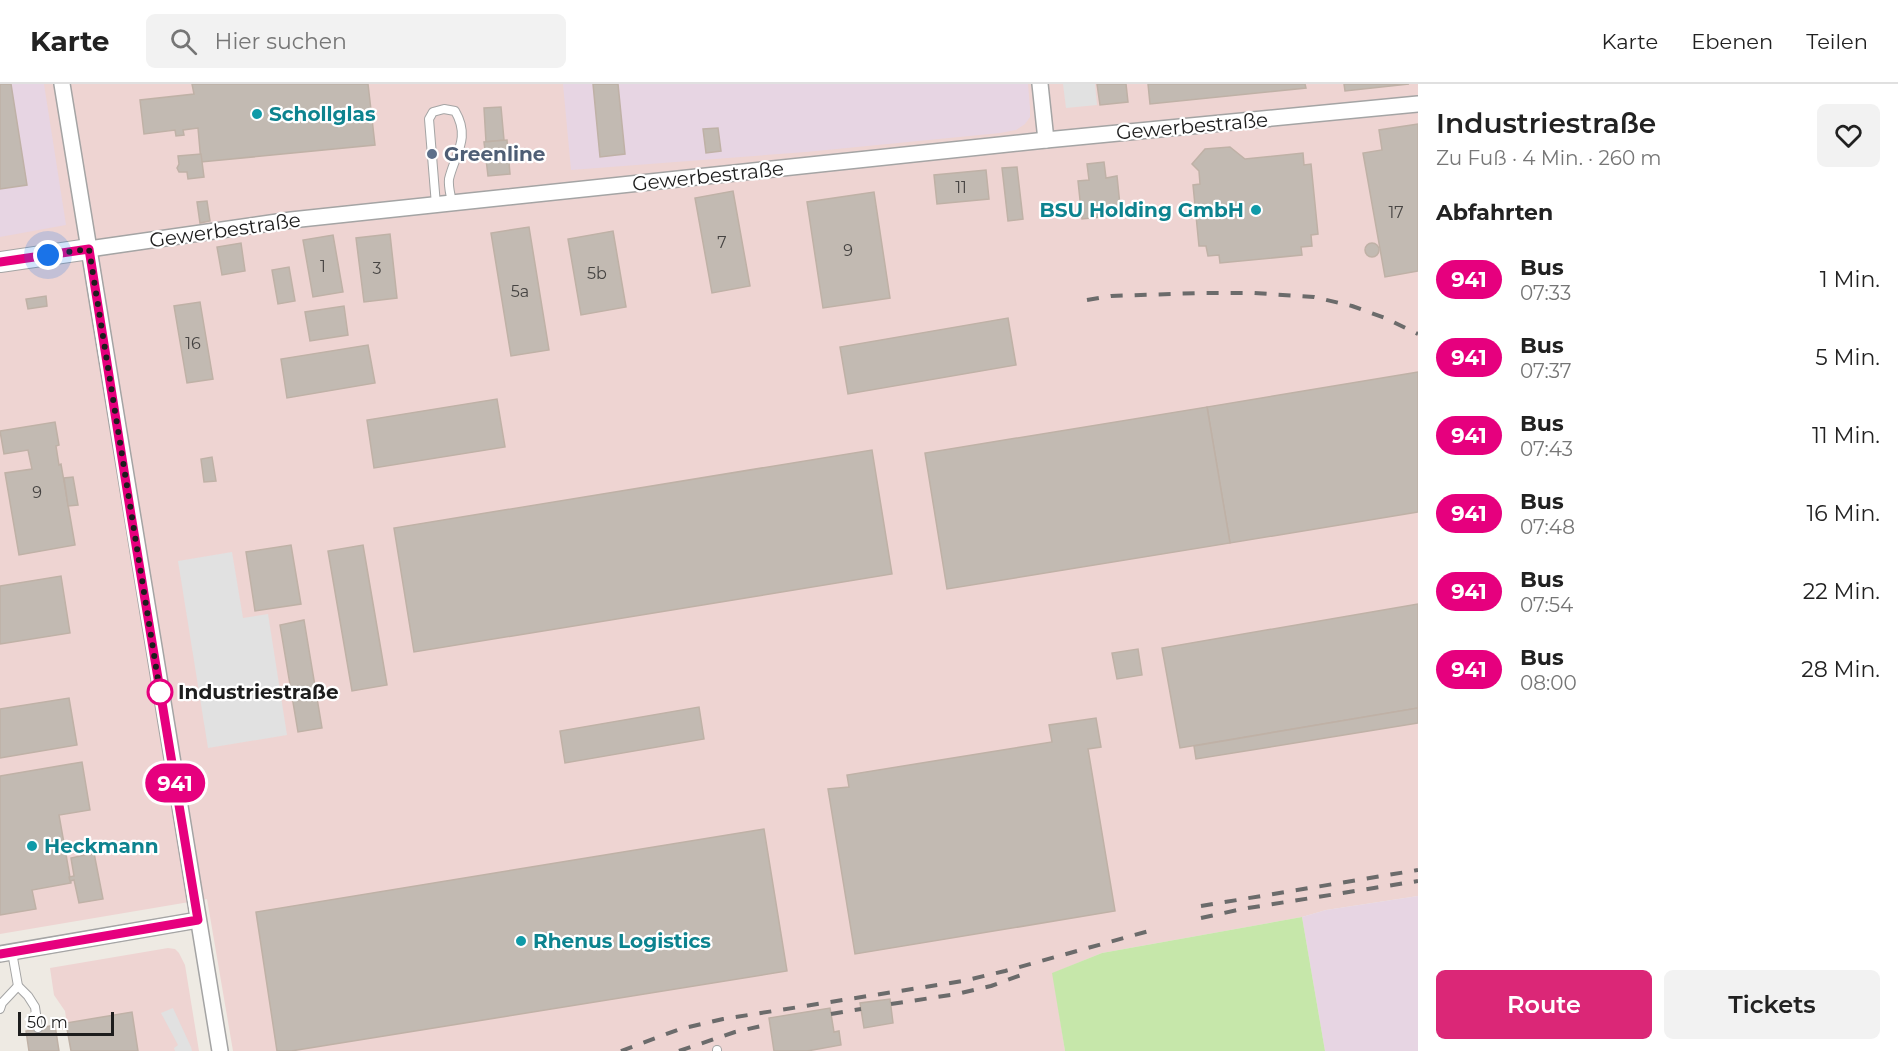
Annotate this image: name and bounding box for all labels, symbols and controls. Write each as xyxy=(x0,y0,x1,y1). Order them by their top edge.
search box xyxy=(146,14,566,68)
text: Karte xyxy=(30,24,110,58)
icon: search xyxy=(167,25,200,58)
text: Hier suchen xyxy=(215,28,347,55)
text: Karte xyxy=(1602,29,1658,54)
text: Ebenen xyxy=(1691,29,1773,54)
text: Teilen xyxy=(1806,29,1868,54)
place label: Schollglas xyxy=(269,102,376,126)
button: heart xyxy=(1817,104,1880,167)
text: Industriestraße xyxy=(1436,106,1656,140)
marker: Schollglas xyxy=(250,107,264,121)
street label: Gewerbestraße xyxy=(1115,107,1269,145)
place label: Greenline xyxy=(444,142,546,166)
text: Zu Fuß · 4 Min. · 260 m xyxy=(1436,146,1662,170)
marker: Greenline xyxy=(425,147,439,161)
street label: Gewerbestraße xyxy=(631,156,785,196)
house number: 11 xyxy=(955,178,967,197)
place label: BSU Holding GmbH xyxy=(1039,198,1244,222)
text: Abfahrten xyxy=(1436,199,1553,226)
marker: BSU Holding GmbH xyxy=(1249,203,1263,217)
house number: 17 xyxy=(1388,203,1404,222)
street label: Gewerbestraße xyxy=(148,208,302,252)
house number: 7 xyxy=(717,233,727,252)
your location xyxy=(33,240,63,270)
house number: 9 xyxy=(843,241,853,260)
text: Bus xyxy=(1520,254,1564,281)
house number: 1 xyxy=(320,257,326,276)
house number: 3 xyxy=(372,259,382,278)
house number: 5b xyxy=(587,264,607,283)
text: 1 Min. xyxy=(1820,266,1880,293)
text: 941 xyxy=(1451,267,1487,292)
text: 07:33 xyxy=(1520,281,1571,305)
house number: 5a xyxy=(511,282,529,301)
text: Bus xyxy=(1520,332,1564,359)
house number: 16 xyxy=(185,334,201,353)
text: 5 Min. xyxy=(1815,344,1880,371)
text: 941 xyxy=(1451,345,1487,370)
text: 07:37 xyxy=(1520,359,1572,383)
text: Bus xyxy=(1520,410,1564,437)
text: 11 Min. xyxy=(1812,422,1880,449)
text: 941 xyxy=(1451,423,1487,448)
text: 07:43 xyxy=(1520,437,1573,461)
house number: 9 xyxy=(32,483,42,502)
text: Bus xyxy=(1520,488,1564,515)
text: 16 Min. xyxy=(1806,500,1880,527)
text: 941 xyxy=(1451,501,1487,526)
text: 07:48 xyxy=(1520,515,1575,539)
text: Bus xyxy=(1520,566,1564,593)
text: 22 Min. xyxy=(1803,578,1880,605)
text: 941 xyxy=(1451,579,1487,604)
text: 07:54 xyxy=(1520,593,1573,617)
text: Bus xyxy=(1520,644,1564,671)
text: 28 Min. xyxy=(1801,656,1880,683)
text: 941 xyxy=(1451,657,1487,682)
text: 08:00 xyxy=(1520,671,1577,695)
marker: Industriestraße xyxy=(147,679,173,705)
place label: Industriestraße xyxy=(178,680,339,704)
line badge: 941 xyxy=(140,764,210,802)
text: 941 xyxy=(157,771,193,796)
place label: Heckmann xyxy=(44,834,159,858)
marker: Heckmann xyxy=(25,839,39,853)
place label: Rhenus Logistics xyxy=(533,929,711,953)
marker: Rhenus Logistics xyxy=(514,934,528,948)
button: Route xyxy=(1436,970,1652,1039)
button: Tickets xyxy=(1664,970,1880,1039)
scale bar xyxy=(18,1009,114,1036)
text: 50 m xyxy=(27,1013,68,1032)

